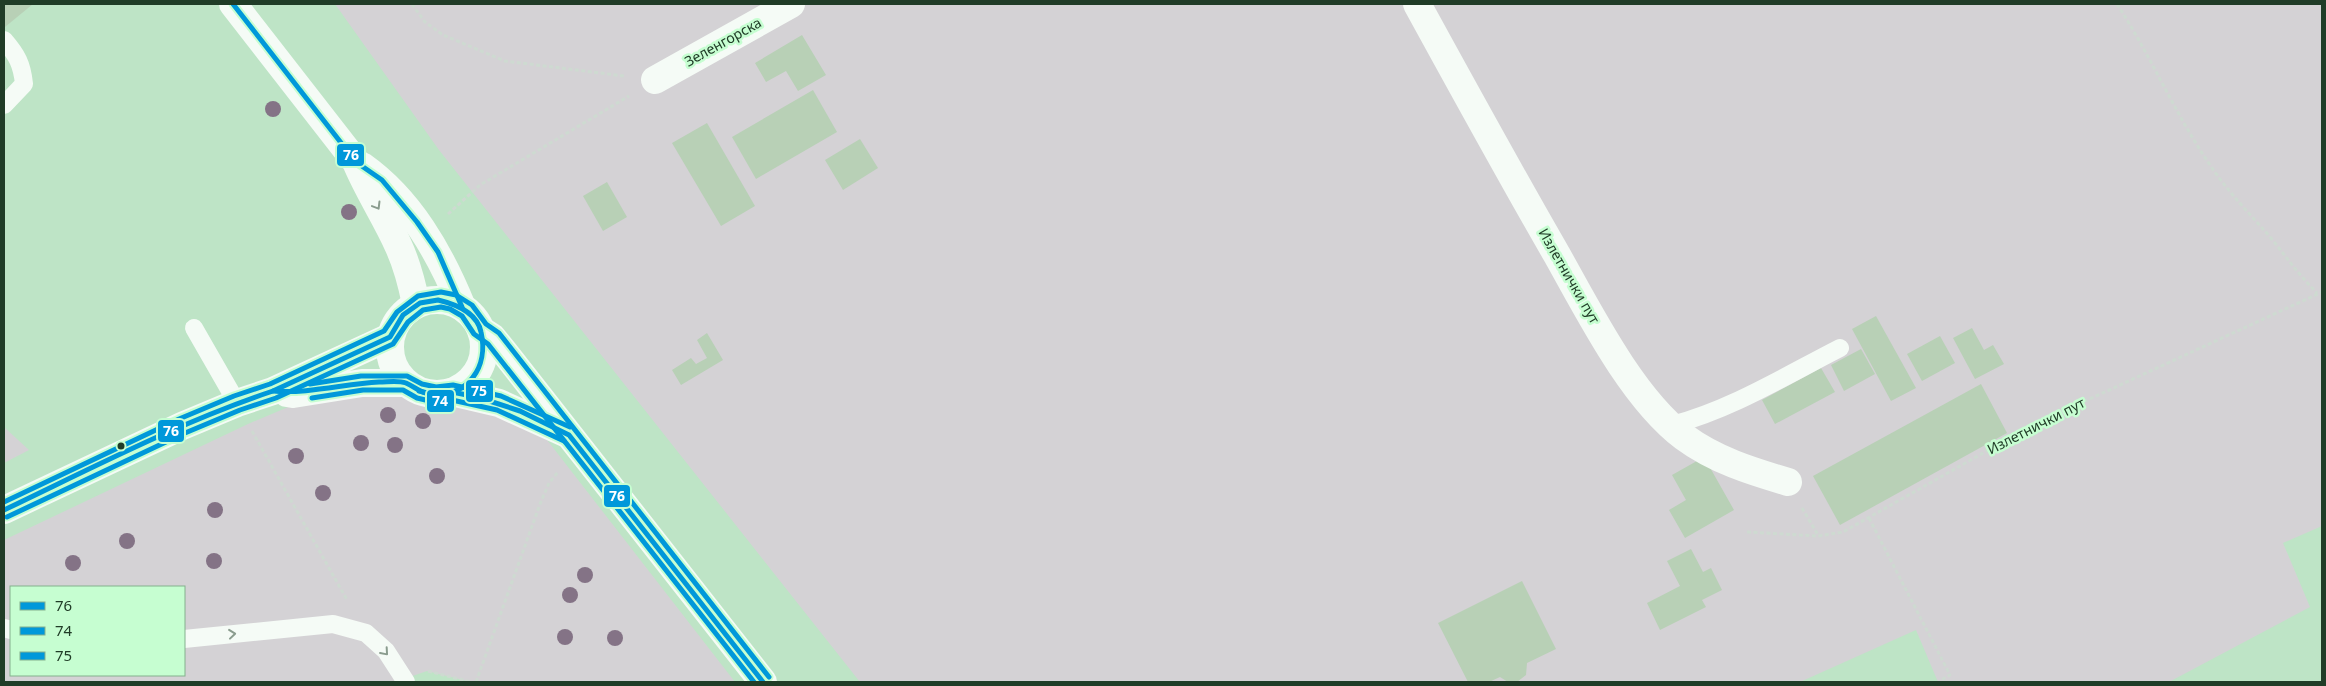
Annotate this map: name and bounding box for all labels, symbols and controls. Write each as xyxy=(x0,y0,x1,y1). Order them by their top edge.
street label: Зеленгорска xyxy=(681,13,765,70)
line badge: 76 xyxy=(336,143,365,167)
text: 76 xyxy=(343,145,359,164)
one-way arrow xyxy=(371,200,381,209)
street label: Излетнички пут xyxy=(1534,225,1605,327)
line badge: 75 xyxy=(465,379,494,403)
text: 75 xyxy=(471,381,487,400)
line badge: 74 xyxy=(426,389,455,413)
text: 74 xyxy=(432,391,448,410)
street label: Излетнички пут xyxy=(1984,393,2088,458)
line badge: 76 xyxy=(157,419,185,443)
text: 76 xyxy=(163,421,179,440)
unlabelled marker xyxy=(116,441,126,451)
line badge: 76 xyxy=(603,484,631,508)
text: 76 xyxy=(609,486,625,505)
legend xyxy=(10,586,185,676)
text: 76 xyxy=(55,595,72,615)
text: 74 xyxy=(55,620,73,640)
one-way arrow xyxy=(229,629,237,640)
text: 75 xyxy=(55,645,72,665)
one-way arrow xyxy=(380,646,389,655)

